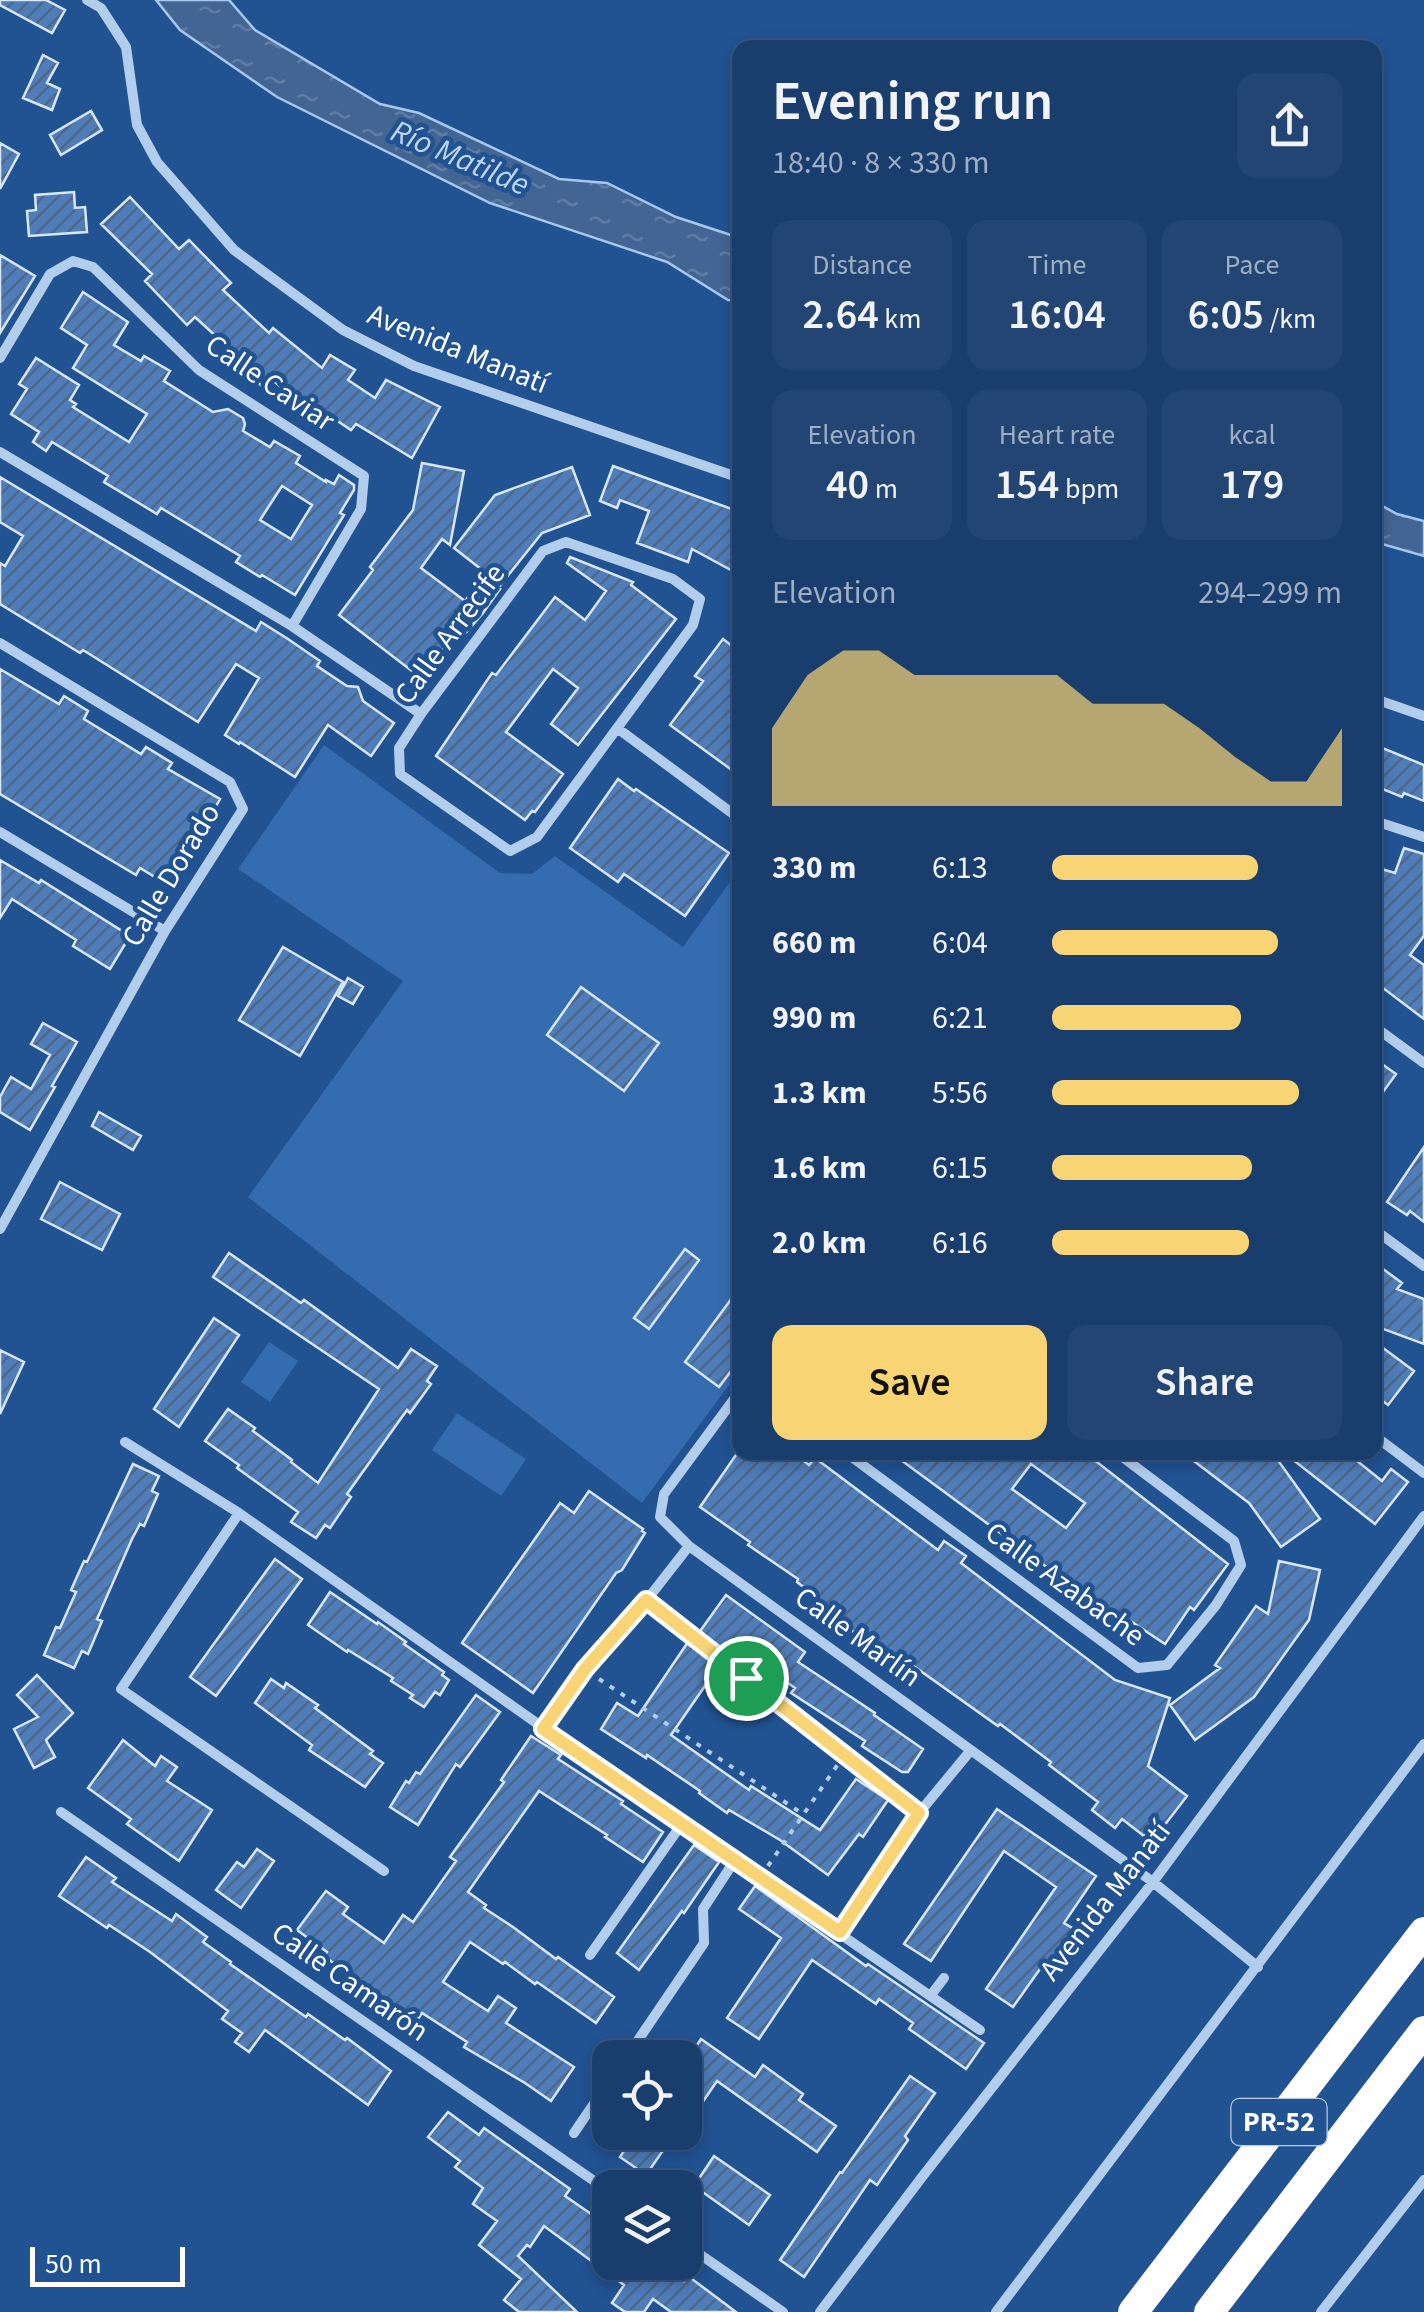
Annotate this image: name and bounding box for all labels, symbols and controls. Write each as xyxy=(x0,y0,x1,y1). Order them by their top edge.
text: Evening run xyxy=(772,63,1053,141)
button: share xyxy=(1237,73,1342,178)
water label: Río Matilde xyxy=(384,108,536,208)
text: 18:40 · 8 × 330 m xyxy=(772,140,990,186)
text: Distance xyxy=(812,245,912,285)
text: Time xyxy=(1028,245,1087,285)
text: Pace xyxy=(1225,245,1279,285)
text: 2.64 xyxy=(803,285,879,345)
text: 16:04 xyxy=(1008,285,1106,345)
text: 6:05 xyxy=(1188,285,1264,345)
street label: Avenida Manatí xyxy=(361,293,557,405)
text: km xyxy=(879,299,921,339)
text: /km xyxy=(1264,299,1316,339)
street label: Calle Caviar xyxy=(197,324,344,442)
text: Elevation xyxy=(807,415,917,455)
text: Heart rate xyxy=(999,415,1115,455)
text: kcal xyxy=(1228,415,1276,455)
text: 40 xyxy=(826,455,869,515)
text: 154 xyxy=(995,455,1059,515)
text: 179 xyxy=(1220,455,1284,515)
text: m xyxy=(869,469,898,509)
text: bpm xyxy=(1059,469,1119,509)
street label: Calle Arrecife xyxy=(384,555,516,713)
text: Elevation xyxy=(772,570,897,616)
text: 294–299 m xyxy=(1198,570,1342,616)
street label: Calle Dorado xyxy=(111,795,231,955)
text: 330 m xyxy=(772,845,857,891)
text: 6:13 xyxy=(932,845,988,891)
text: 660 m xyxy=(772,920,857,966)
text: 6:04 xyxy=(932,920,988,966)
text: 990 m xyxy=(772,995,857,1041)
text: 6:21 xyxy=(932,995,988,1041)
text: 1.3 km xyxy=(772,1070,867,1116)
text: 5:56 xyxy=(932,1070,988,1116)
text: 1.6 km xyxy=(772,1145,867,1191)
text: 6:15 xyxy=(932,1145,988,1191)
text: 2.0 km xyxy=(772,1220,867,1266)
text: 6:16 xyxy=(932,1220,988,1266)
button: Save xyxy=(772,1325,1047,1440)
button: Share xyxy=(1067,1325,1342,1440)
street label: Calle Azabache xyxy=(976,1511,1154,1657)
street label: Calle Marlín xyxy=(786,1576,930,1698)
pin xyxy=(704,1636,789,1721)
icon: arrive xyxy=(719,1651,774,1706)
street label: Avenida Manatí xyxy=(1029,1811,1182,1990)
street label: Calle Camarón xyxy=(263,1912,437,2052)
map controls xyxy=(592,2040,702,2280)
button: locate xyxy=(592,2040,702,2150)
road number: PR-52 xyxy=(1232,2099,1326,2145)
button: layers xyxy=(592,2170,702,2280)
scale bar xyxy=(30,2242,185,2286)
text: 50 m xyxy=(45,2244,102,2284)

